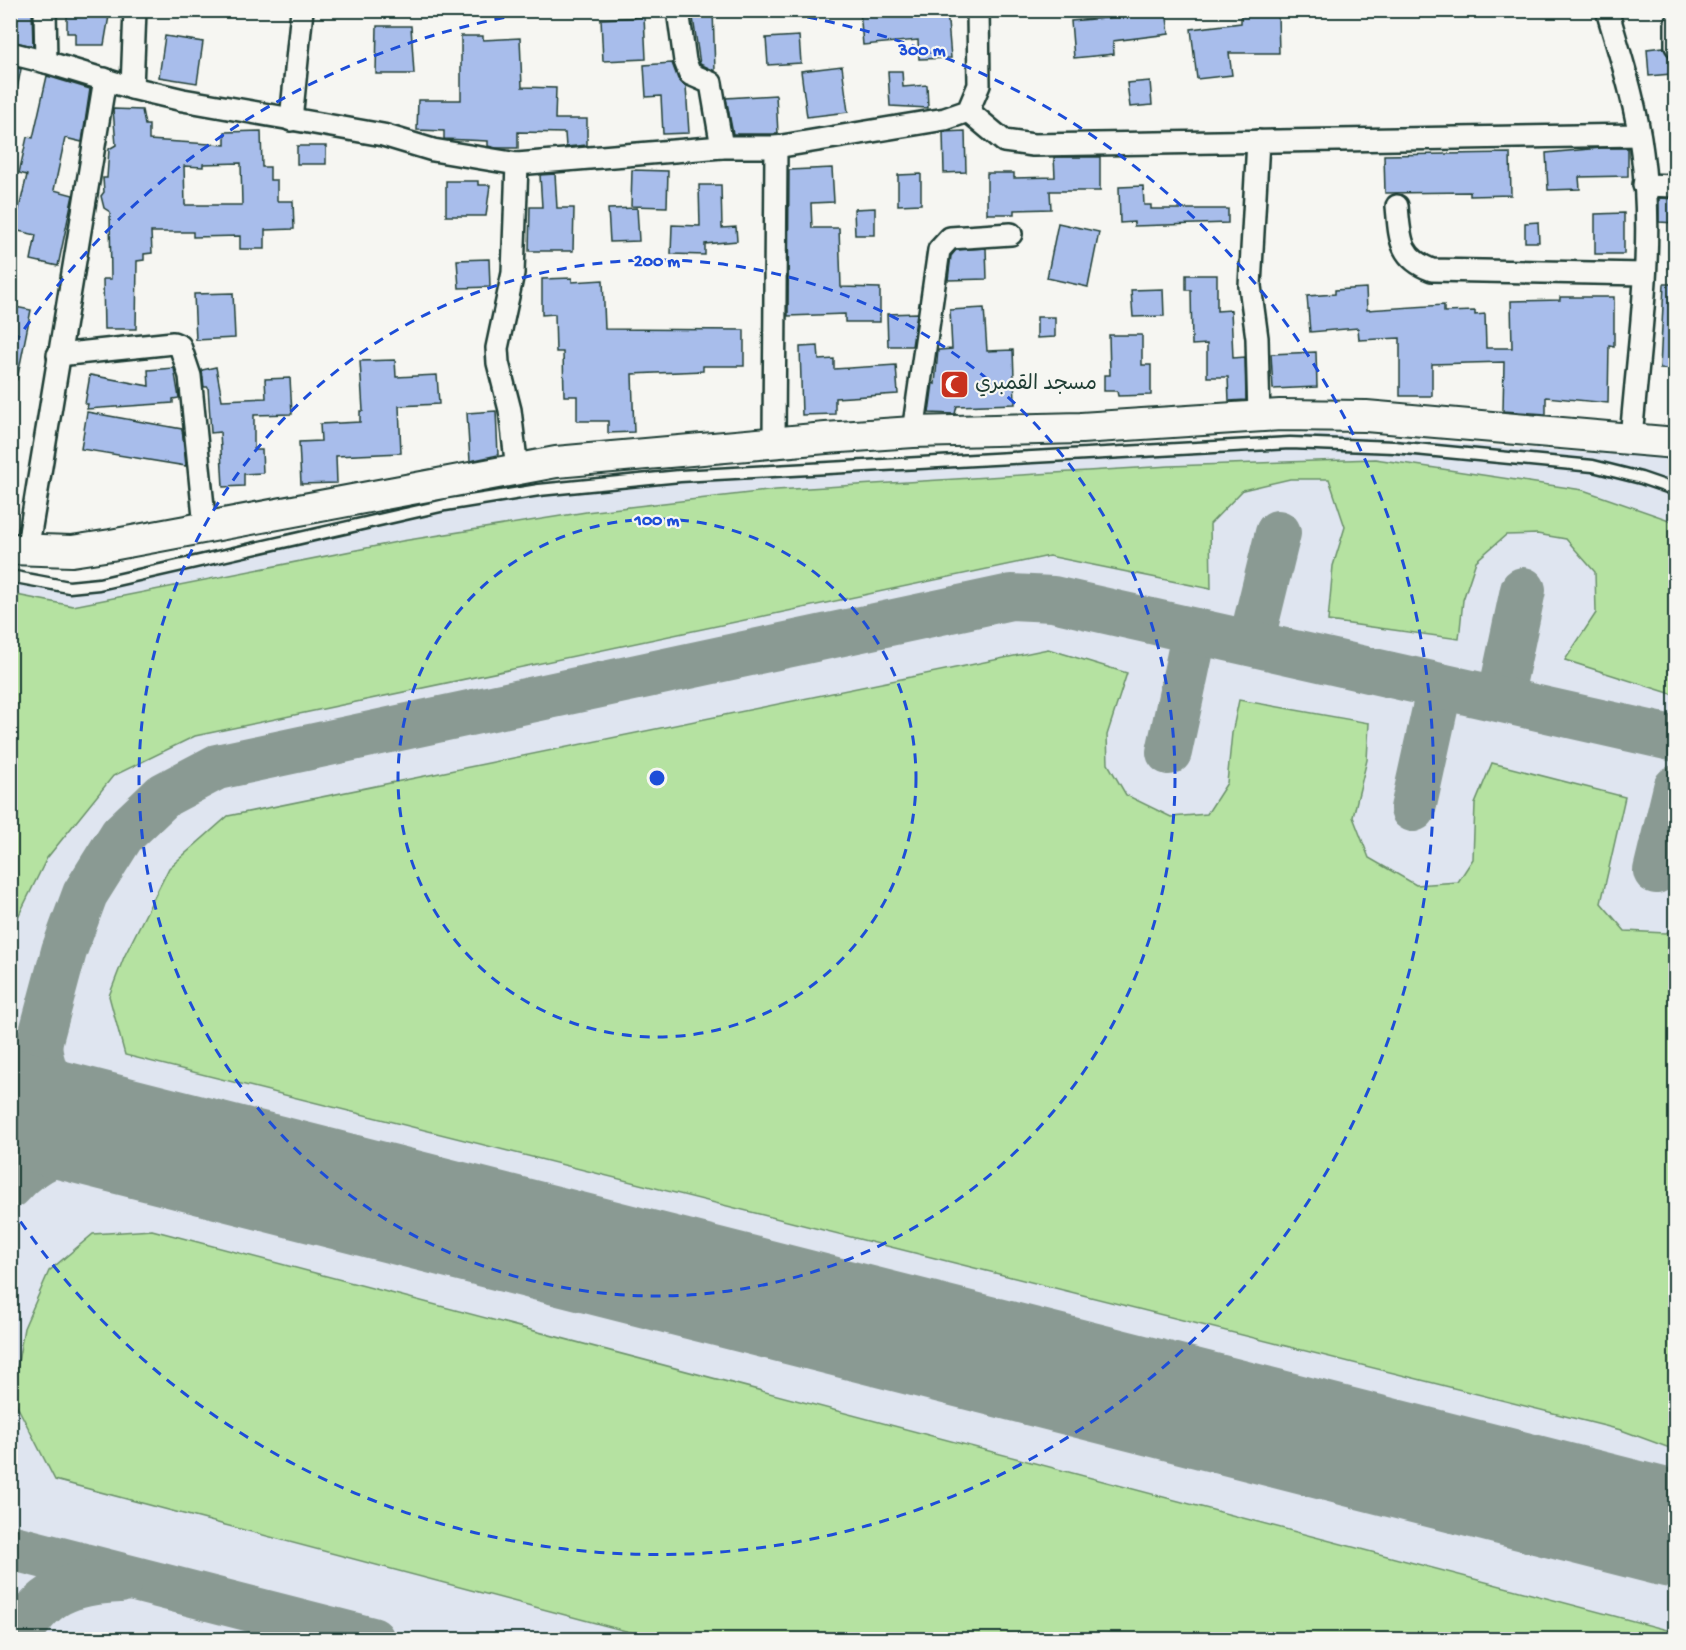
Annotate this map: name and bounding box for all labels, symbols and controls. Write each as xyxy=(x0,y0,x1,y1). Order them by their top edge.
text: 300 m xyxy=(898,41,946,62)
text: 200 m xyxy=(634,252,680,273)
mosque icon: مسجد القمبري xyxy=(938,369,970,401)
place label: مسجد القمبري xyxy=(975,373,1097,398)
text: 100 m xyxy=(634,511,680,532)
centre of rings xyxy=(647,768,667,788)

